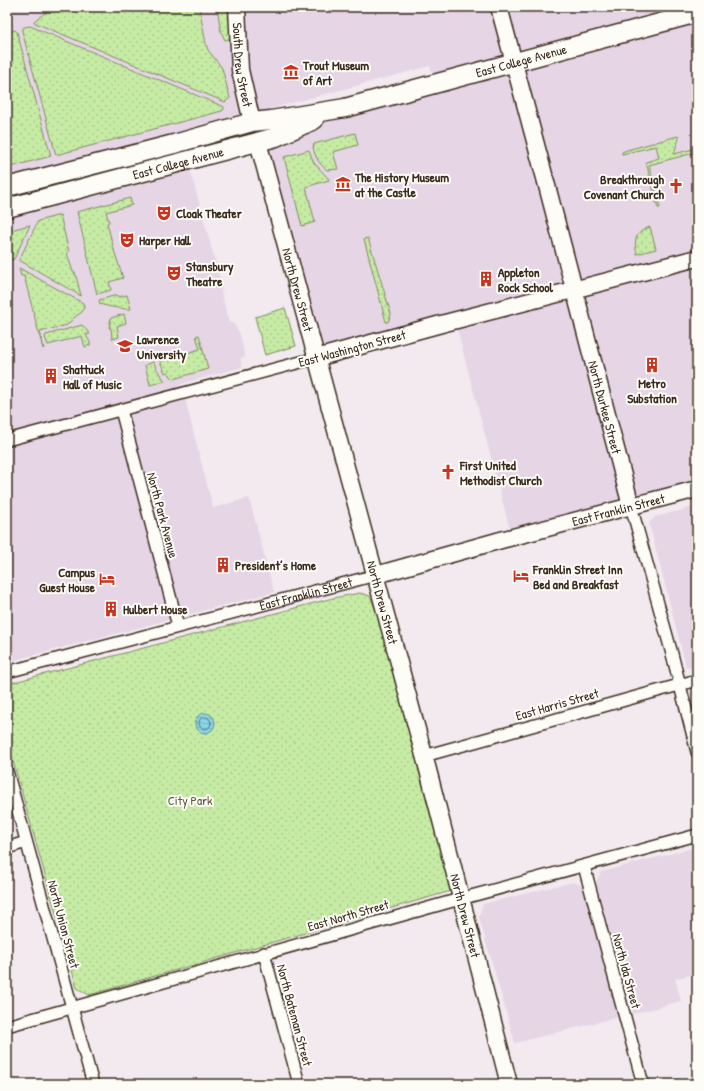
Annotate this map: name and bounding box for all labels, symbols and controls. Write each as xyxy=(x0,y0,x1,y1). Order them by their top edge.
street label: South Drew Street xyxy=(229,22,257,109)
street label: East College Avenue xyxy=(474,40,569,81)
place label: Trout Museum of Art xyxy=(302,56,369,89)
museum icon: Trout Museum of Art xyxy=(282,63,300,81)
street label: East College Avenue xyxy=(131,142,226,183)
place label: The History Museum at the Castle xyxy=(354,168,449,201)
place label: Breakthrough Covenant Church xyxy=(584,170,665,203)
museum icon: The History Museum at the Castle xyxy=(334,175,352,193)
church icon: Breakthrough Covenant Church xyxy=(667,177,685,195)
theatre icon: Cloak Theater xyxy=(155,204,173,222)
place label: Cloak Theater xyxy=(176,204,243,222)
theatre icon: Harper Hall xyxy=(118,231,136,249)
place label: Harper Hall xyxy=(139,231,191,250)
street label: North Drew Street xyxy=(278,246,318,334)
place label: Stansbury Theatre xyxy=(185,257,234,290)
place label: Appleton Rock School xyxy=(498,263,554,296)
theatre icon: Stansbury Theatre xyxy=(165,264,183,282)
building icon: Appleton Rock School xyxy=(477,270,495,288)
street label: East Washington Street xyxy=(296,325,408,371)
place label: Lawrence University xyxy=(137,330,187,364)
school or university icon: Lawrence University xyxy=(116,337,134,355)
building icon: Metro Substation xyxy=(643,356,661,374)
street label: North Durkee Street xyxy=(584,359,626,456)
place label: Shattuck Hall of Music xyxy=(63,360,123,393)
building icon: Shattuck Hall of Music xyxy=(42,367,60,385)
place label: Metro Substation xyxy=(627,374,677,407)
place label: First United Methodist Church xyxy=(459,456,542,489)
church icon: First United Methodist Church xyxy=(439,463,457,481)
street label: North Park Avenue xyxy=(143,470,183,560)
street label: East Franklin Street xyxy=(570,489,667,530)
building icon: President’s Home xyxy=(214,556,232,574)
place label: President’s Home xyxy=(235,556,317,574)
street label: North Drew Street xyxy=(363,559,403,647)
place label: Franklin Street Inn Bed and Breakfast xyxy=(532,560,623,593)
place label: Campus Guest House xyxy=(39,563,96,596)
hotel icon: Franklin Street Inn Bed and Breakfast xyxy=(512,567,530,585)
hotel icon: Campus Guest House xyxy=(98,570,116,588)
street label: East Franklin Street xyxy=(257,572,355,614)
building icon: Hulbert House xyxy=(102,600,120,618)
place label: Hulbert House xyxy=(123,600,188,618)
street label: East Harris Street xyxy=(513,683,601,724)
park label: City Park xyxy=(168,791,213,809)
street label: North Drew Street xyxy=(446,872,485,960)
street label: North Union Street xyxy=(44,878,85,970)
street label: East North Street xyxy=(305,895,391,935)
street label: North Ida Street xyxy=(608,932,646,1011)
street label: North Bateman Street xyxy=(273,962,317,1068)

